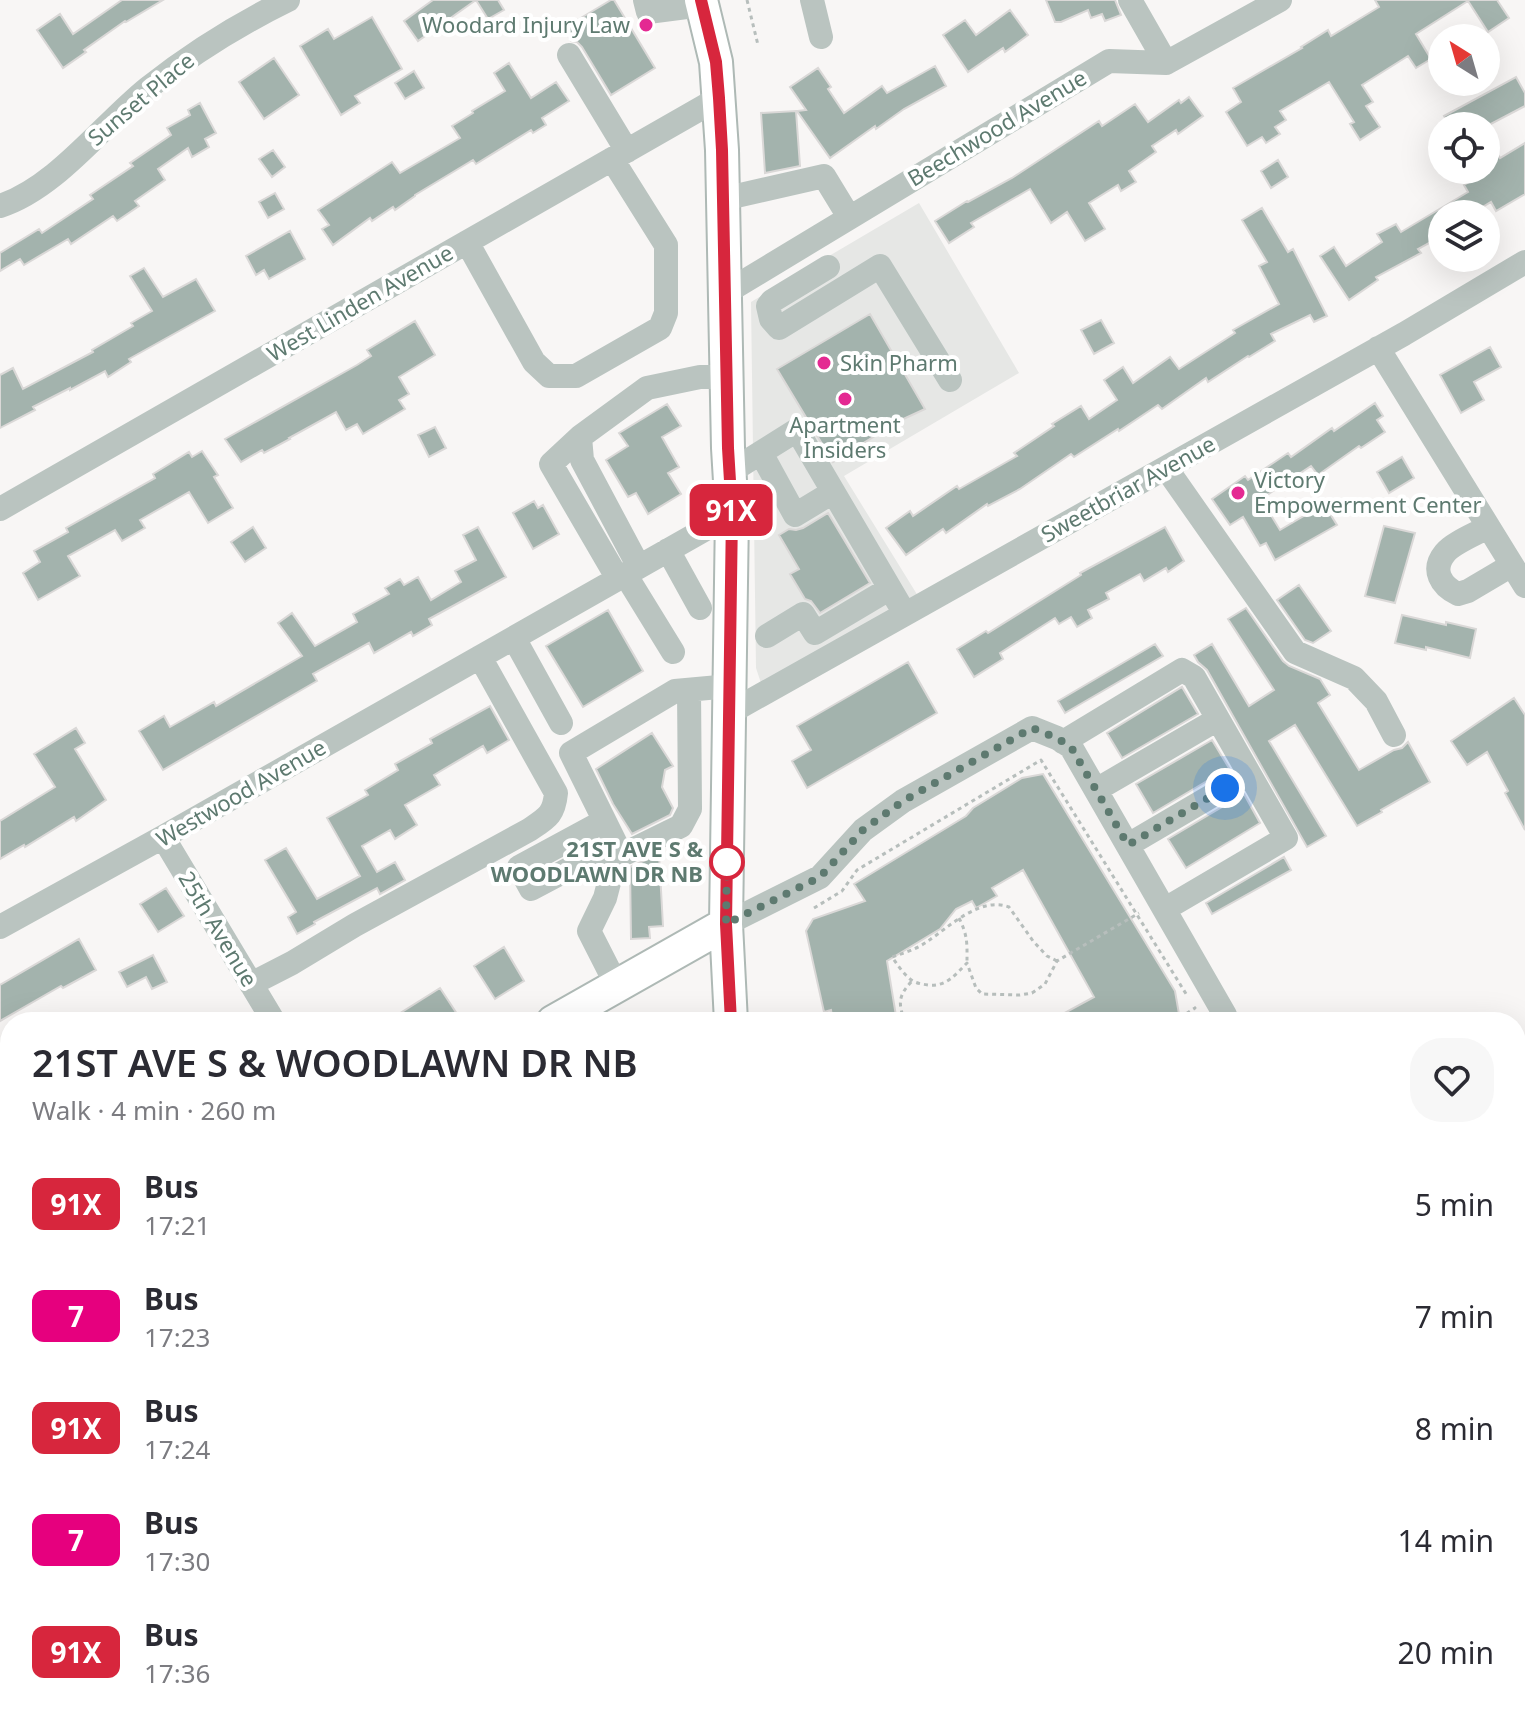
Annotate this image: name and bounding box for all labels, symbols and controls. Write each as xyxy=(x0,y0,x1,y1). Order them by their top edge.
place label: Woodard Injury Law xyxy=(422,9,631,39)
marker: Woodard Injury Law xyxy=(637,16,655,34)
north arrow xyxy=(1428,24,1500,96)
map controls xyxy=(1428,24,1500,272)
street label: Sunset Place xyxy=(81,45,200,152)
street label: Beechwood Avenue xyxy=(901,62,1092,192)
button: locate xyxy=(1428,112,1500,184)
button: layers xyxy=(1428,200,1500,272)
street label: West Linden Avenue xyxy=(261,237,458,368)
place label: Skin Pharm xyxy=(840,347,958,377)
marker: Skin Pharm xyxy=(815,354,833,372)
marker: Apartment Insiders xyxy=(836,390,854,408)
place label: Apartment Insiders xyxy=(789,409,901,464)
street label: Sweetbriar Avenue xyxy=(1035,428,1220,548)
place label: Victory Empowerment Center xyxy=(1254,464,1482,519)
line badge: 91X xyxy=(685,484,777,536)
marker: Victory Empowerment Center xyxy=(1229,484,1247,502)
text: 91X xyxy=(706,491,756,529)
street label: Westwood Avenue xyxy=(150,731,331,853)
your location xyxy=(1205,768,1245,808)
place label: 21ST AVE S & WOODLAWN DR NB xyxy=(491,833,703,888)
marker: 21ST AVE S & WOODLAWN DR NB xyxy=(710,845,744,879)
street label: 25th Avenue xyxy=(173,865,265,992)
text: 21ST AVE S & WOODLAWN DR NB xyxy=(32,1036,638,1088)
button: heart xyxy=(1410,1038,1494,1122)
text: Walk · 4 min · 260 m xyxy=(32,1092,276,1128)
text: Bus xyxy=(144,1166,199,1207)
text: 5 min xyxy=(1415,1184,1494,1225)
text: 91X xyxy=(51,1185,101,1223)
text: 17:21 xyxy=(144,1207,210,1243)
text: Bus xyxy=(144,1278,199,1319)
text: 7 min xyxy=(1415,1296,1494,1337)
text: 7 xyxy=(68,1297,84,1335)
text: 17:23 xyxy=(144,1319,210,1355)
text: Bus xyxy=(144,1390,199,1431)
text: 8 min xyxy=(1415,1408,1494,1449)
text: 91X xyxy=(51,1409,101,1447)
text: 17:24 xyxy=(144,1431,210,1467)
text: Bus xyxy=(144,1502,199,1543)
text: 14 min xyxy=(1398,1520,1494,1561)
text: 7 xyxy=(68,1521,84,1559)
text: 17:30 xyxy=(144,1543,210,1579)
text: Bus xyxy=(144,1614,199,1655)
text: 20 min xyxy=(1398,1632,1494,1673)
text: 91X xyxy=(51,1633,101,1671)
text: 17:36 xyxy=(144,1655,210,1691)

